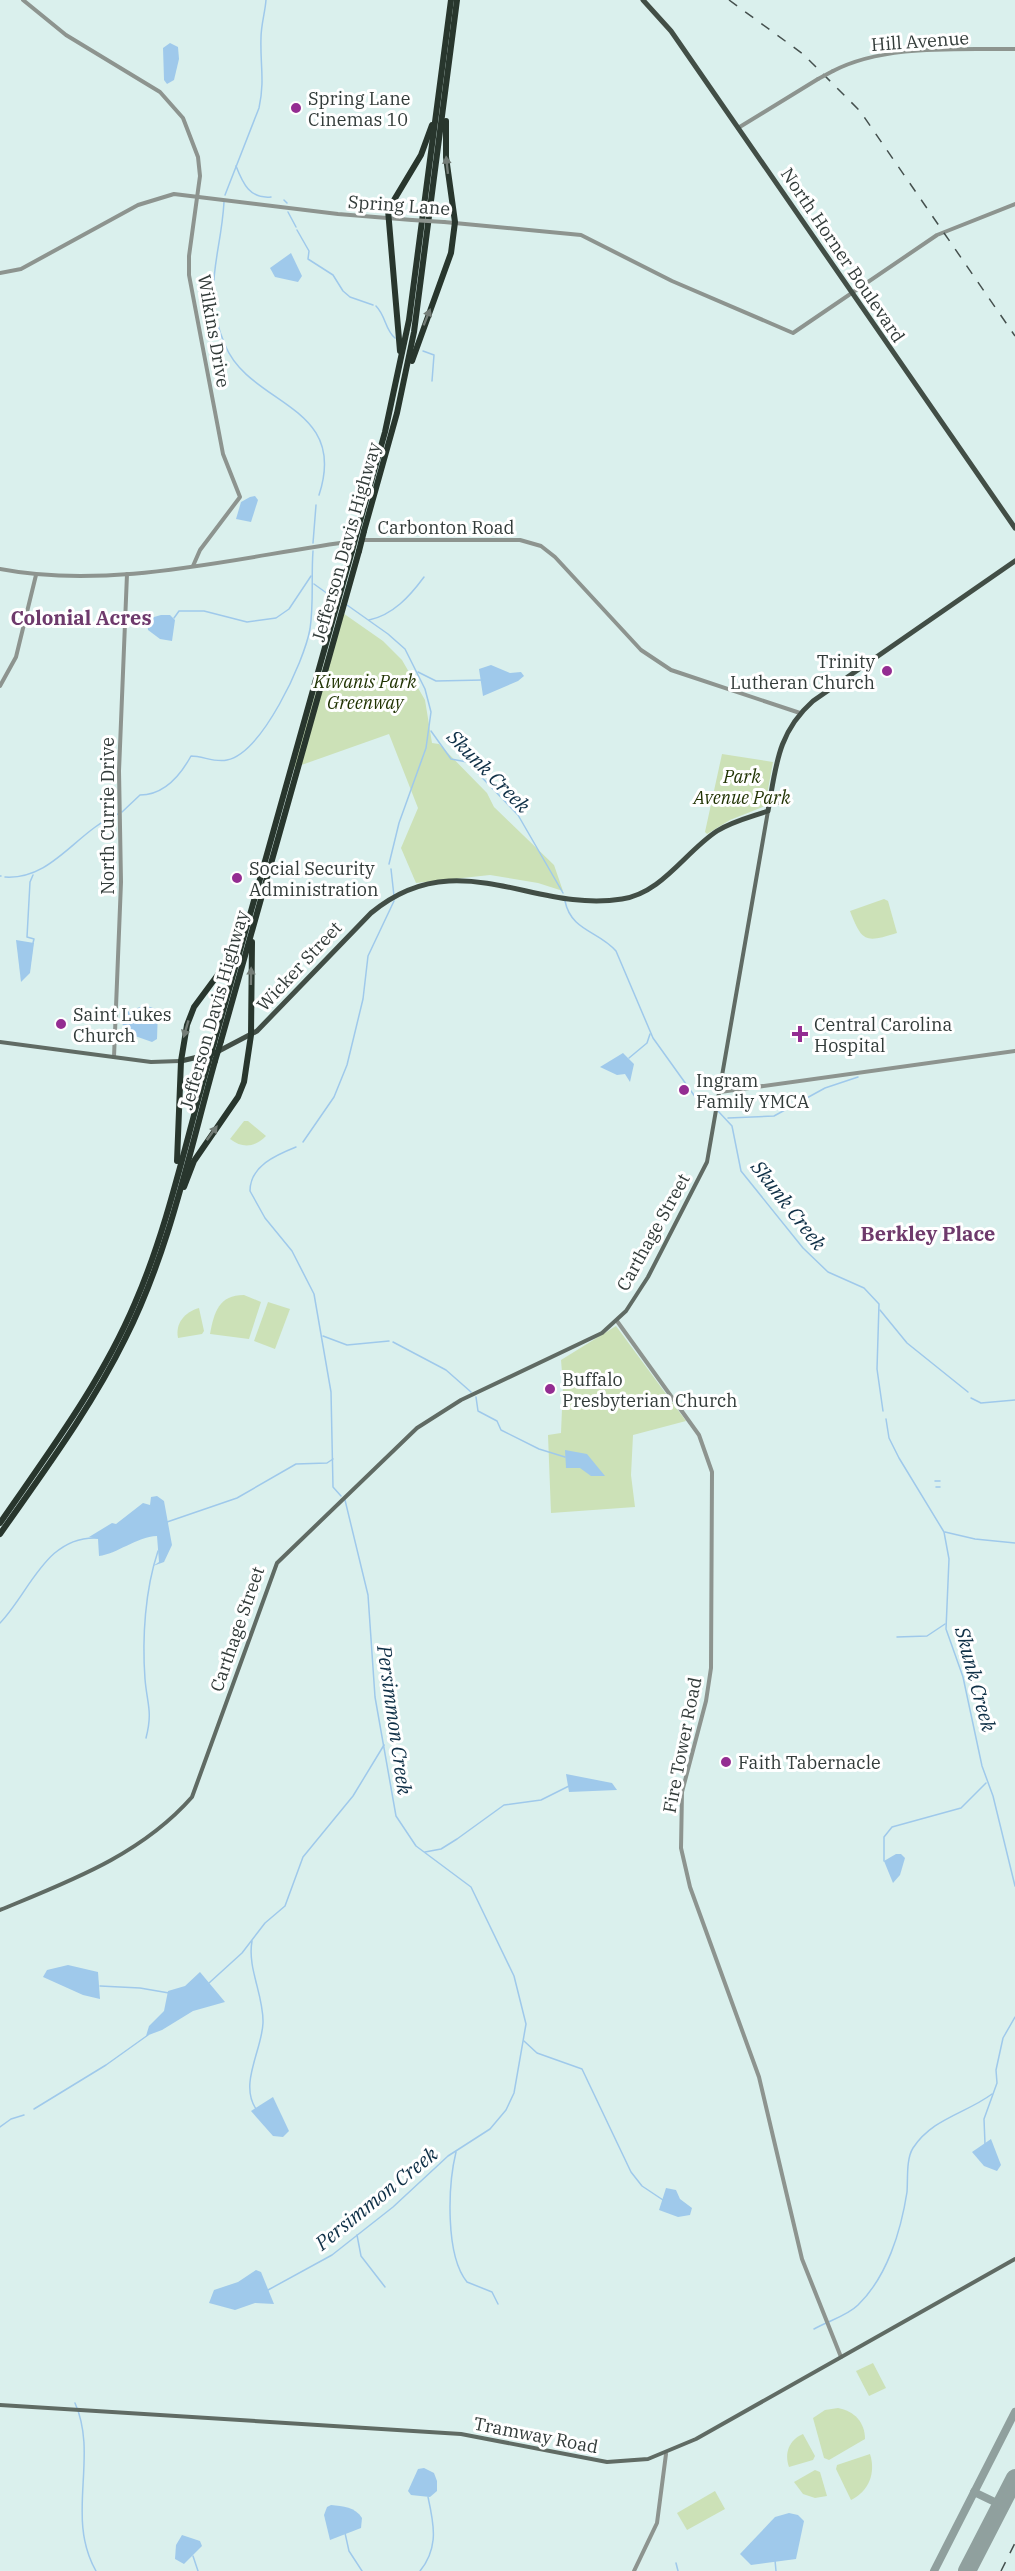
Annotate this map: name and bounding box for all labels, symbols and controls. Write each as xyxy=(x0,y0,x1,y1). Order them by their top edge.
street label: Hill Avenue xyxy=(870,26,970,56)
place label: Spring Lane Cinemas 10 xyxy=(308,87,410,131)
marker: Spring Lane Cinemas 10 xyxy=(289,101,303,115)
one-way arrow xyxy=(442,155,452,174)
street label: North Horner Boulevard xyxy=(776,163,910,347)
street label: Spring Lane xyxy=(347,190,451,220)
street label: Wilkins Drive xyxy=(193,273,235,389)
one-way arrow xyxy=(422,308,432,326)
street label: Jefferson Davis Highway xyxy=(306,439,386,644)
street label: Carbonton Road xyxy=(377,516,515,539)
district label: Colonial Acres xyxy=(10,604,152,631)
place label: Trinity Lutheran Church xyxy=(730,650,875,694)
marker: Trinity Lutheran Church xyxy=(880,664,894,678)
park label: Kiwanis Park Greenway xyxy=(312,670,417,714)
water label: Skunk Creek xyxy=(441,723,537,819)
street label: North Currie Drive xyxy=(96,737,119,895)
park label: Park Avenue Park xyxy=(693,765,791,809)
place label: Social Security Administration xyxy=(249,857,379,901)
marker: Social Security Administration xyxy=(230,871,244,885)
street label: Jefferson Davis Highway xyxy=(174,907,254,1112)
street label: Wicker Street xyxy=(251,916,347,1016)
one-way arrow xyxy=(246,967,255,986)
place label: Saint Lukes Church xyxy=(73,1003,171,1047)
place label: Central Carolina Hospital xyxy=(814,1013,952,1057)
marker: Saint Lukes Church xyxy=(54,1017,68,1031)
one-way arrow xyxy=(181,1020,190,1038)
marker: Central Carolina Hospital xyxy=(791,1025,809,1043)
place label: Ingram Family YMCA xyxy=(696,1069,810,1113)
marker: Ingram Family YMCA xyxy=(677,1083,691,1097)
one-way arrow xyxy=(206,1126,218,1142)
water label: Skunk Creek xyxy=(745,1154,833,1256)
street label: Carthage Street xyxy=(611,1169,695,1295)
district label: Berkley Place xyxy=(861,1220,995,1247)
place label: Buffalo Presbyterian Church xyxy=(562,1368,738,1412)
marker: Buffalo Presbyterian Church xyxy=(543,1382,557,1396)
street label: Carthage Street xyxy=(205,1563,269,1695)
water label: Skunk Creek xyxy=(949,1623,1003,1735)
water label: Persimmon Creek xyxy=(371,1643,419,1797)
street label: Fire Tower Road xyxy=(658,1675,706,1815)
place label: Faith Tabernacle xyxy=(738,1751,881,1774)
marker: Faith Tabernacle xyxy=(719,1755,733,1769)
water label: Persimmon Creek xyxy=(308,2140,443,2256)
street label: Tramway Road xyxy=(472,2412,600,2458)

